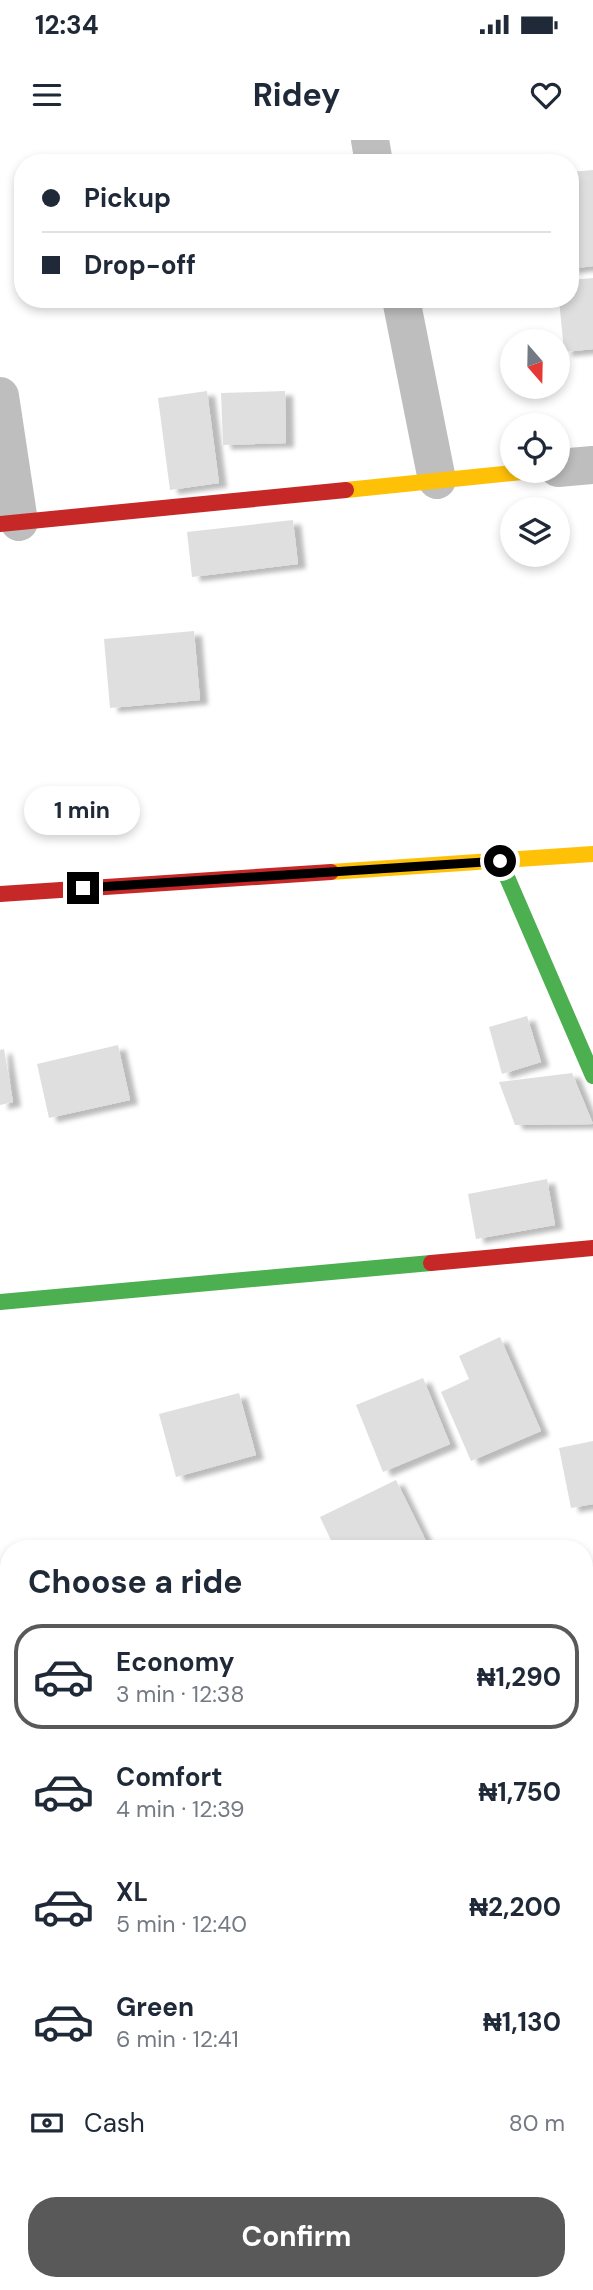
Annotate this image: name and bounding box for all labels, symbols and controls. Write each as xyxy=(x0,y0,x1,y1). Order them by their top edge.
text: 12:34 xyxy=(35,8,99,42)
text: Ridey xyxy=(253,74,340,116)
icon: menu xyxy=(28,76,66,114)
icon: heart xyxy=(527,76,565,114)
text: Pickup xyxy=(84,181,171,215)
text: Drop-off xyxy=(84,248,196,282)
north arrow xyxy=(500,329,570,399)
map controls xyxy=(500,329,570,567)
button: locate xyxy=(500,413,570,483)
button: layers xyxy=(500,497,570,567)
callout: 1 min xyxy=(25,786,141,836)
text: 1 min xyxy=(54,795,110,825)
route start xyxy=(484,845,516,877)
route end xyxy=(67,872,99,904)
text: Choose a ride xyxy=(28,1561,243,1603)
icon: car xyxy=(32,1645,95,1708)
text: Economy xyxy=(116,1645,234,1679)
text: ₦1,290 xyxy=(477,1660,561,1694)
text: 3 min · 12:38 xyxy=(116,1679,244,1709)
icon: car xyxy=(32,1760,95,1823)
text: Comfort xyxy=(116,1760,222,1794)
text: ₦1,750 xyxy=(479,1775,561,1809)
text: 4 min · 12:39 xyxy=(116,1794,245,1824)
icon: car xyxy=(32,1875,95,1938)
text: XL xyxy=(116,1875,148,1909)
text: ₦2,200 xyxy=(469,1890,561,1924)
text: 5 min · 12:40 xyxy=(116,1909,247,1939)
icon: car xyxy=(32,1990,95,2053)
text: Green xyxy=(116,1990,194,2024)
text: ₦1,130 xyxy=(483,2005,561,2039)
text: 6 min · 12:41 xyxy=(116,2024,239,2054)
icon: cash xyxy=(28,2104,66,2142)
text: Cash xyxy=(84,2106,145,2140)
text: 80 m xyxy=(509,2108,565,2138)
button: Confirm xyxy=(28,2197,565,2277)

